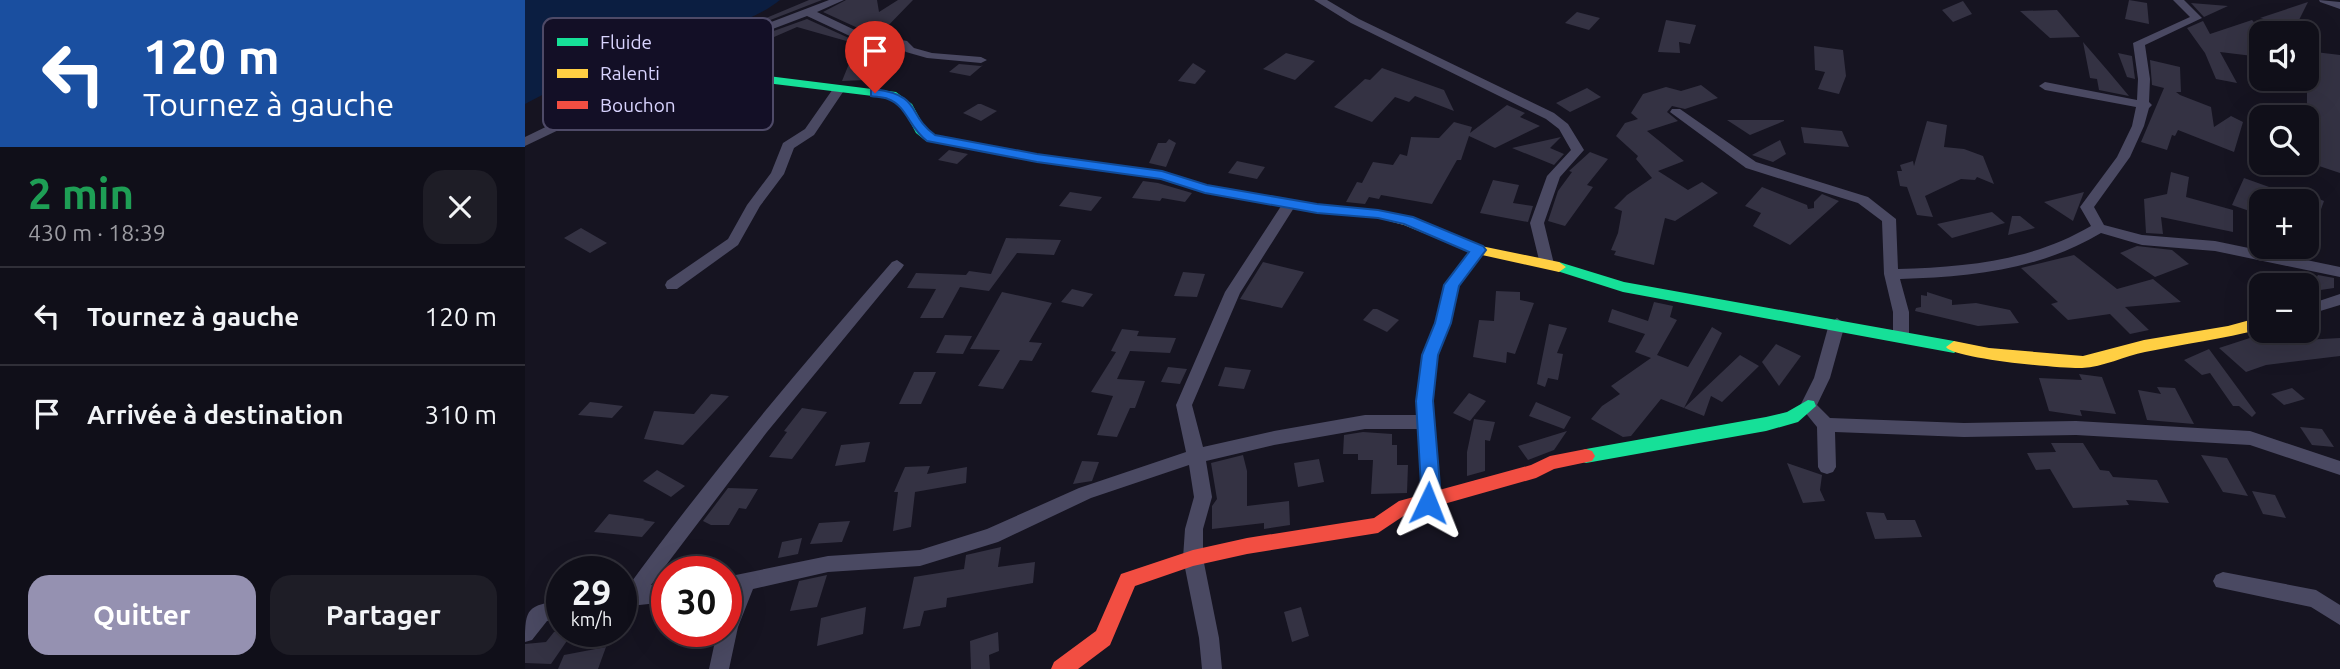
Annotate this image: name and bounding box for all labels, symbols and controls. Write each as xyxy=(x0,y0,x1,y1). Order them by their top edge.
legend xyxy=(543,18,773,130)
pin xyxy=(845,21,905,93)
map controls xyxy=(2249,21,2319,343)
button: sound xyxy=(2249,21,2319,91)
icon: left xyxy=(28,28,119,119)
text: 120 m xyxy=(143,28,280,83)
text: Fluide xyxy=(600,31,652,53)
icon: arrive xyxy=(856,32,894,70)
text: Ralenti xyxy=(600,62,660,84)
text: Tournez à gauche xyxy=(143,86,394,122)
text: Bouchon xyxy=(600,94,676,116)
button: search xyxy=(2249,105,2319,175)
text: 2 min xyxy=(28,170,134,217)
button: close xyxy=(423,170,497,244)
button: + xyxy=(2249,189,2319,259)
text: 430 m · 18:39 xyxy=(28,220,166,245)
button: − xyxy=(2249,273,2319,343)
icon: left xyxy=(28,297,66,335)
text: Tournez à gauche xyxy=(87,302,299,331)
text: 120 m xyxy=(425,302,497,331)
icon: arrive xyxy=(28,395,66,433)
text: Arrivée à destination xyxy=(87,400,343,429)
text: 310 m xyxy=(425,400,497,429)
position arrow xyxy=(1391,466,1465,540)
speed limit sign: 30 xyxy=(651,556,742,647)
text: 29 xyxy=(572,572,611,612)
button: Quitter xyxy=(28,575,256,655)
button: Partager xyxy=(270,575,497,655)
text: km/h xyxy=(571,609,612,629)

